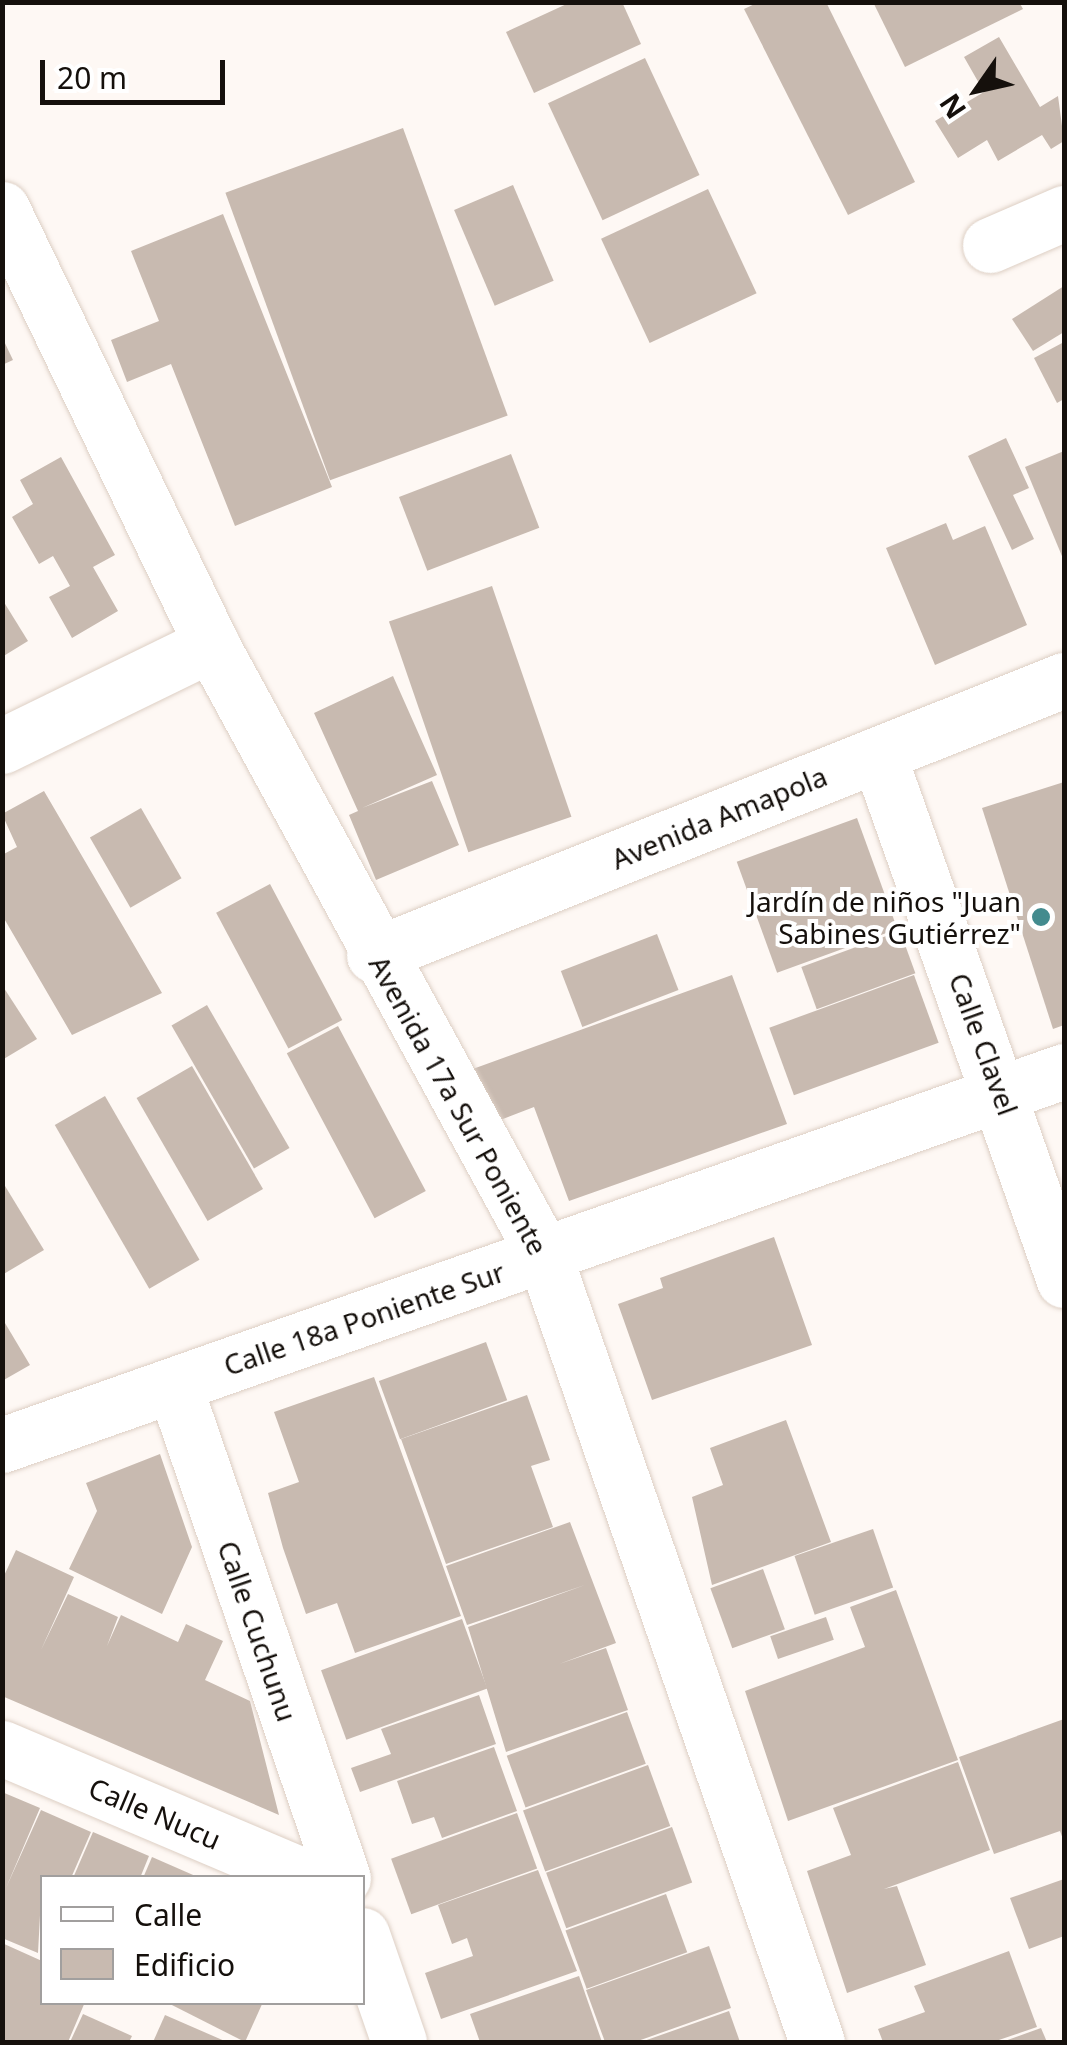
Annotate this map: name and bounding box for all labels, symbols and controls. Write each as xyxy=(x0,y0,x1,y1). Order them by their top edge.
scale bar xyxy=(45,40,230,102)
north arrow xyxy=(927,40,1027,140)
text: 20 m xyxy=(57,57,127,98)
text: N xyxy=(930,87,974,127)
street label: Avenida Amapola xyxy=(606,758,832,876)
place label: Jardín de niños "Juan Sabines Gutiérrez" xyxy=(748,884,1021,950)
marker: Jardín de niños "Juan Sabines Gutiérrez" xyxy=(1030,906,1052,928)
street label: Avenida 17a Sur Poniente xyxy=(363,950,555,1260)
street label: Calle Clavel xyxy=(943,968,1025,1120)
street label: Calle 18a Poniente Sur xyxy=(219,1254,509,1382)
street label: Calle Cuchunu xyxy=(211,1536,305,1726)
street label: Calle Nucu xyxy=(84,1770,226,1856)
legend xyxy=(40,1875,365,2005)
text: Calle xyxy=(134,1894,202,1935)
text: Edificio xyxy=(134,1944,235,1985)

